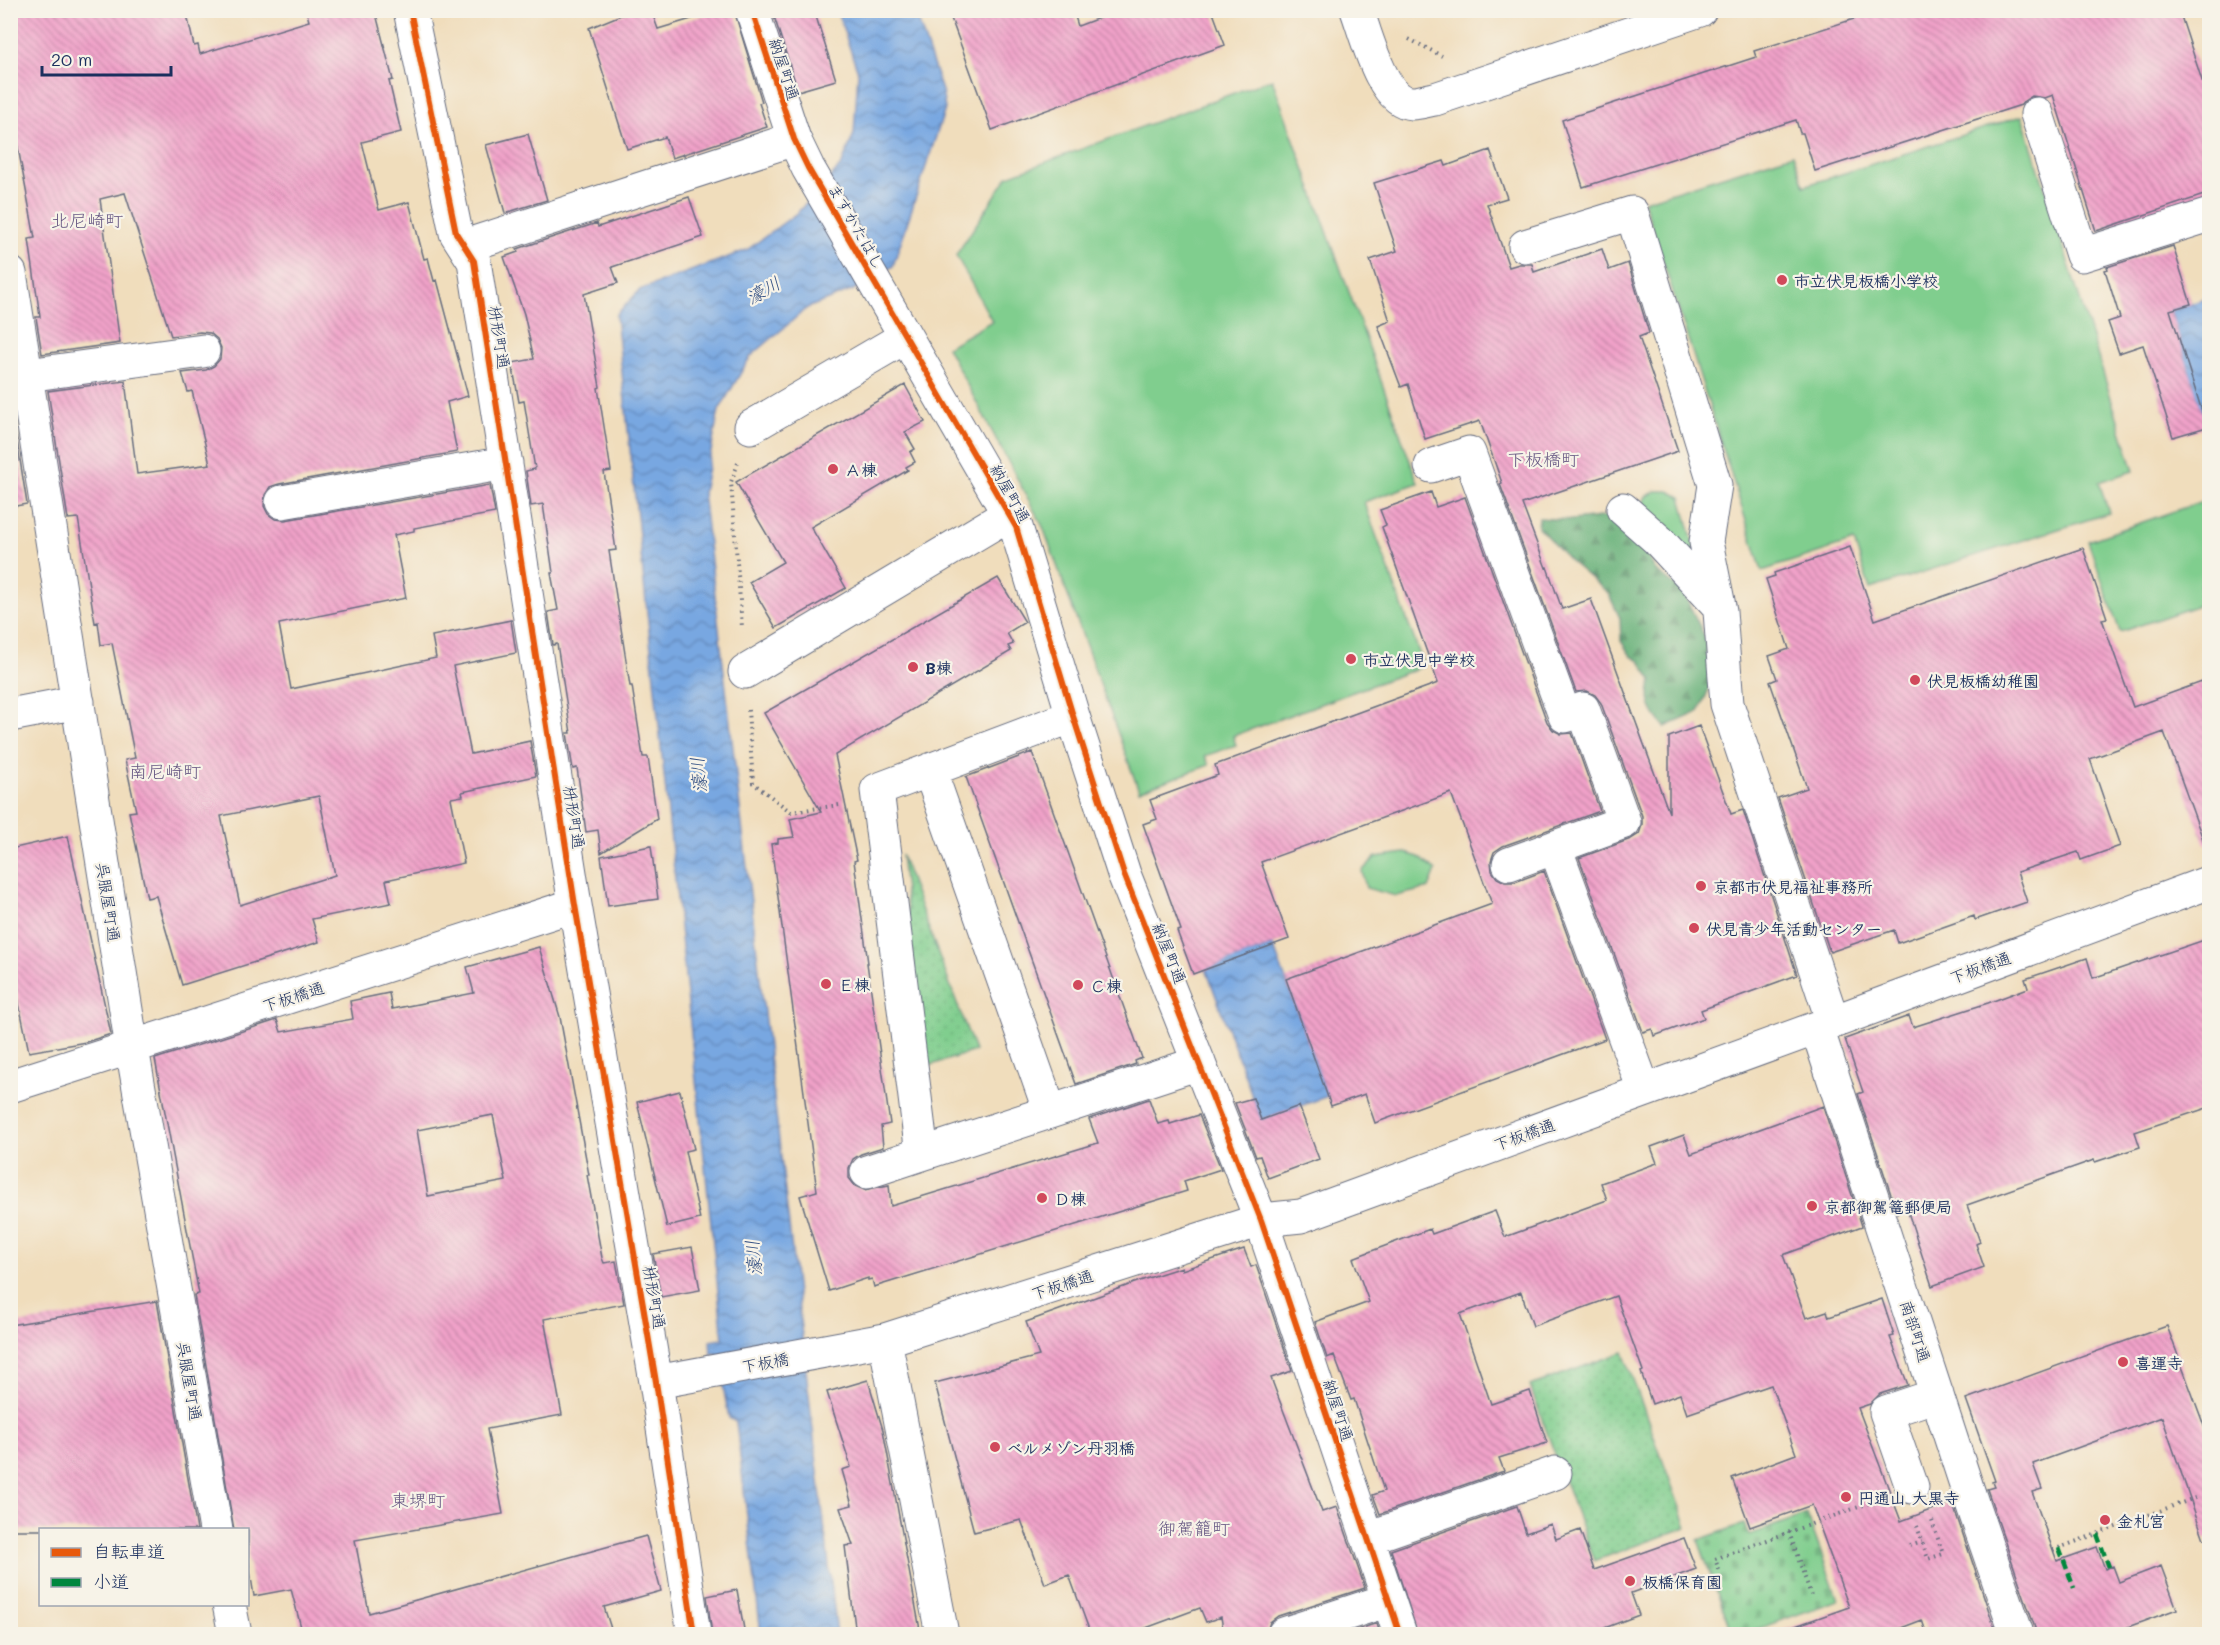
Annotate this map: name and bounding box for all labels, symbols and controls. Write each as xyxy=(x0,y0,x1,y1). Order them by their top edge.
street label: 納屋町通 xyxy=(765,35,805,103)
scale bar xyxy=(42,39,171,77)
text: 20 m xyxy=(51,47,92,71)
street label: ますかたはし xyxy=(824,179,890,273)
district label: 北尼崎町 xyxy=(51,208,123,232)
place label: 市立伏見板橋小学校 xyxy=(1794,270,1938,291)
water label: 濠川 xyxy=(741,271,785,309)
marker: 市立伏見板橋小学校 xyxy=(1775,273,1789,287)
street label: 枡形町通 xyxy=(485,304,515,370)
district label: 下板橋町 xyxy=(1507,447,1579,471)
place label: Ａ棟 xyxy=(845,459,878,480)
street label: 納屋町通 xyxy=(986,460,1036,526)
marker: Ａ棟 xyxy=(826,462,840,476)
place label: 市立伏見中学校 xyxy=(1363,649,1475,670)
marker: 市立伏見中学校 xyxy=(1344,652,1358,666)
place label: B棟 xyxy=(925,657,953,678)
marker: B棟 xyxy=(906,660,920,674)
place label: 伏見板橋幼稚園 xyxy=(1927,670,2039,691)
marker: 伏見板橋幼稚園 xyxy=(1908,673,1922,687)
water label: 濠川 xyxy=(684,756,712,794)
district label: 南尼崎町 xyxy=(129,759,201,783)
street label: 枡形町通 xyxy=(560,784,590,850)
street label: 呉服屋町通 xyxy=(92,861,126,943)
place label: 京都市伏見福祉事務所 xyxy=(1713,876,1873,897)
marker: 京都市伏見福祉事務所 xyxy=(1694,879,1708,893)
place label: 伏見青少年活動センター xyxy=(1706,918,1882,939)
street label: 納屋町通 xyxy=(1148,919,1192,987)
marker: 伏見青少年活動センター xyxy=(1687,921,1701,935)
street label: 下板橋通 xyxy=(1946,946,2014,988)
place label: Ｅ棟 xyxy=(838,974,871,995)
place label: Ｃ棟 xyxy=(1090,975,1123,996)
street label: 下板橋通 xyxy=(259,976,327,1016)
marker: Ｅ棟 xyxy=(819,977,833,991)
marker: Ｃ棟 xyxy=(1071,978,1085,992)
street label: 下板橋通 xyxy=(1490,1113,1558,1155)
place label: Ｄ棟 xyxy=(1054,1188,1087,1209)
marker: Ｄ棟 xyxy=(1035,1191,1049,1205)
place label: 京都御駕篭郵便局 xyxy=(1824,1196,1952,1217)
marker: 京都御駕篭郵便局 xyxy=(1805,1199,1819,1213)
water label: 濠川 xyxy=(739,1239,767,1277)
street label: 枡形町通 xyxy=(639,1264,671,1330)
street label: 下板橋通 xyxy=(1028,1264,1096,1304)
street label: 南部町通 xyxy=(1896,1297,1936,1365)
street label: 呉服屋町通 xyxy=(173,1340,207,1422)
street label: 下板橋 xyxy=(740,1347,790,1377)
place label: 喜運寺 xyxy=(2135,1352,2183,1373)
marker: 喜運寺 xyxy=(2116,1355,2130,1369)
street label: 納屋町通 xyxy=(1319,1376,1359,1444)
place label: ベルメゾン丹羽橋 xyxy=(1007,1437,1135,1458)
marker: ベルメゾン丹羽橋 xyxy=(988,1440,1002,1454)
place label: 円通山 大黒寺 xyxy=(1858,1487,1960,1508)
district label: 東堺町 xyxy=(391,1488,445,1512)
marker: 円通山 大黒寺 xyxy=(1839,1490,1853,1504)
place label: 金札宮 xyxy=(2117,1510,2165,1531)
marker: 金札宮 xyxy=(2098,1513,2112,1527)
district label: 御駕籠町 xyxy=(1158,1516,1230,1540)
legend xyxy=(39,1528,249,1606)
text: 自転車道 xyxy=(93,1539,165,1563)
text: 小道 xyxy=(93,1569,129,1593)
place label: 板橋保育園 xyxy=(1642,1571,1722,1592)
marker: 板橋保育園 xyxy=(1623,1574,1637,1588)

